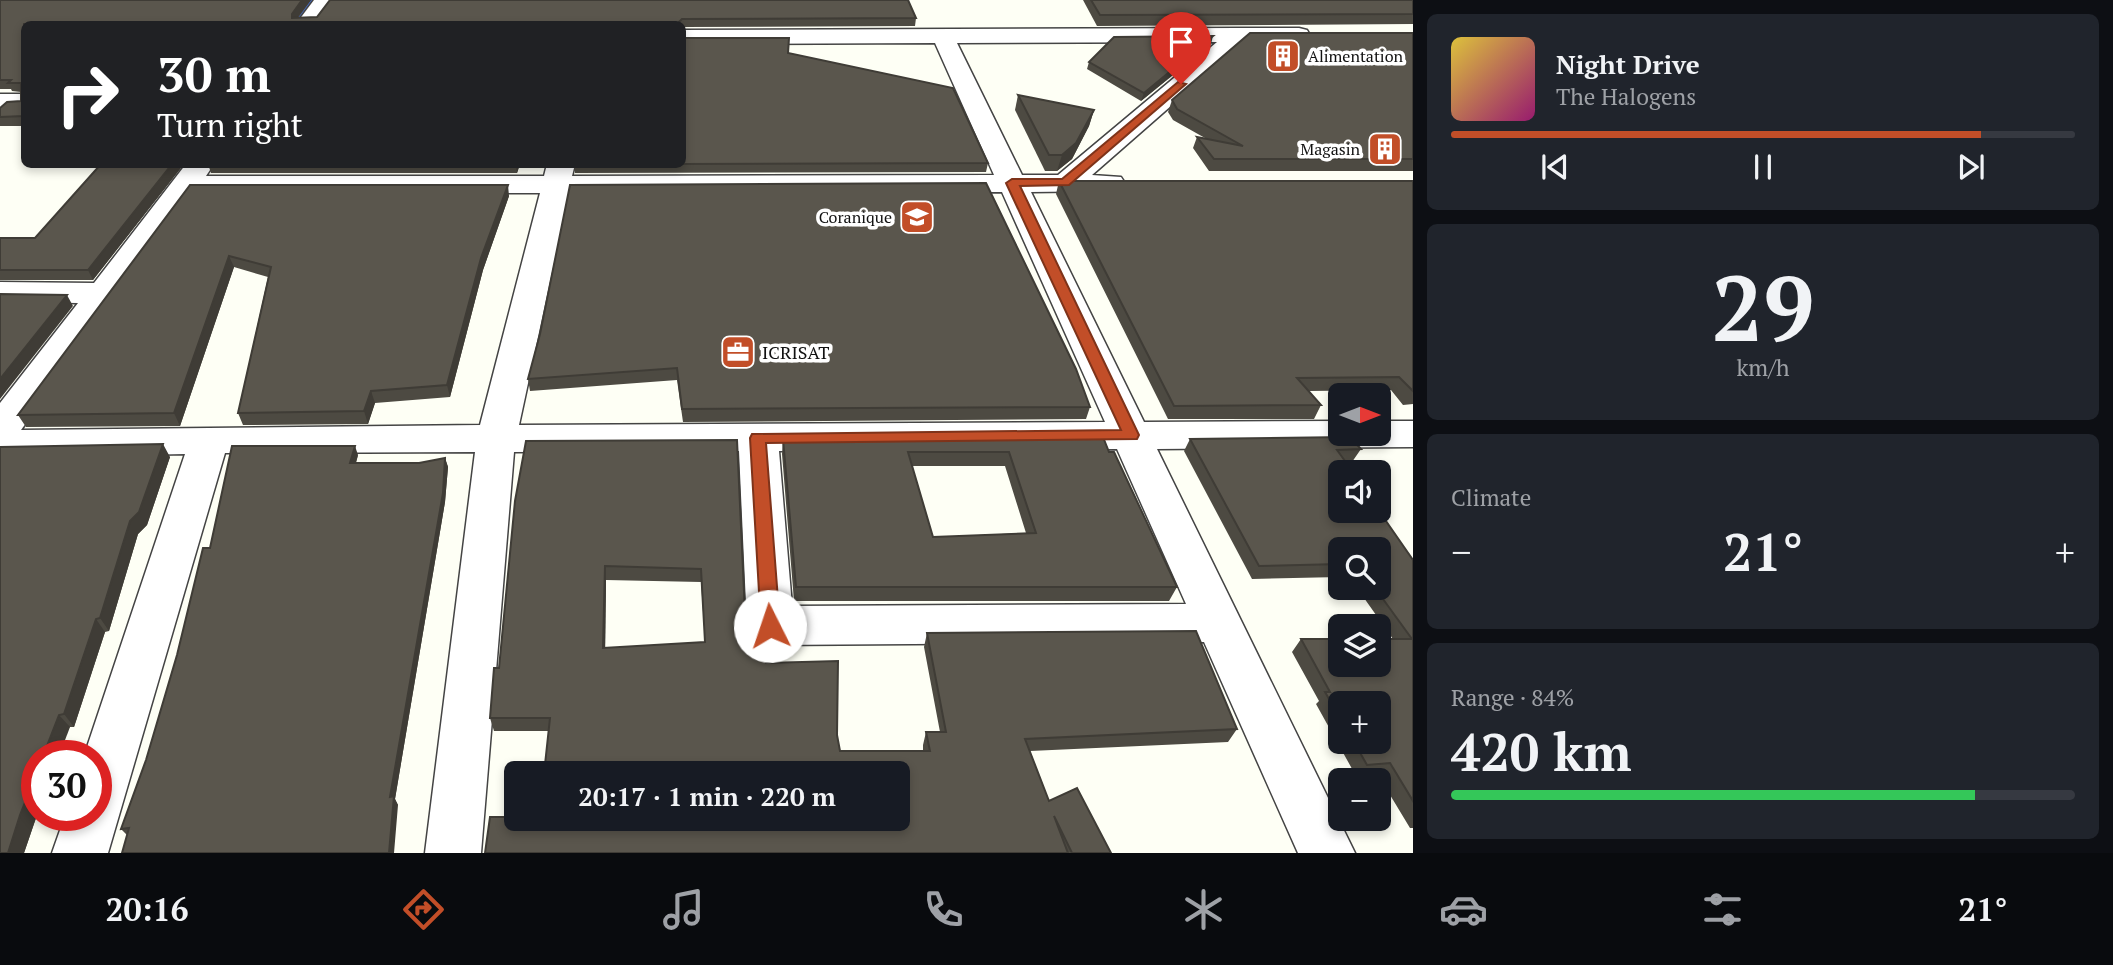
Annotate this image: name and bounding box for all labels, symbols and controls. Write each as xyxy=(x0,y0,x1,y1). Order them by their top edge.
pin xyxy=(1151,12.0,1211,84)
icon: arrive xyxy=(1162,23,1200,61)
building icon: Alimentation xyxy=(1264,37,1302,75)
text: 30 m xyxy=(157,41,271,106)
place label: Alimentation xyxy=(1308,45,1404,67)
text: Night Drive xyxy=(1556,47,1700,81)
icon: right xyxy=(42,49,133,140)
text: The Halogens xyxy=(1556,81,1696,112)
text: Turn right xyxy=(157,104,303,146)
building icon: Magasin xyxy=(1366,130,1404,168)
place label: Magasin xyxy=(1300,138,1360,160)
icon: previous xyxy=(1536,148,1574,186)
icon: pause xyxy=(1744,148,1782,186)
icon: next xyxy=(1952,148,1990,186)
school or university icon: Coranique xyxy=(898,198,936,236)
place label: Coranique xyxy=(819,206,892,228)
text: 29 xyxy=(1712,246,1814,367)
office icon: ICRISAT xyxy=(719,333,757,371)
place label: ICRISAT xyxy=(762,340,829,364)
text: km/h xyxy=(1736,352,1790,383)
north arrow xyxy=(1328,383,1391,446)
map controls xyxy=(1328,383,1391,831)
button: sound xyxy=(1328,460,1391,523)
text: Climate xyxy=(1451,482,1531,513)
text: 21° xyxy=(1723,517,1803,586)
text: − xyxy=(1451,527,1471,577)
text: + xyxy=(2055,527,2075,577)
button: search xyxy=(1328,537,1391,600)
position arrow xyxy=(733,589,807,663)
button: layers xyxy=(1328,614,1391,677)
text: Range · 84% xyxy=(1451,682,1574,713)
button: + xyxy=(1328,691,1391,754)
text: 420 km xyxy=(1451,717,1632,786)
speed limit sign: 30 xyxy=(21,740,112,831)
button: − xyxy=(1328,768,1391,831)
text: 20:17 · 1 min · 220 m xyxy=(578,779,836,813)
icon: directions xyxy=(399,885,448,934)
icon: music xyxy=(659,885,708,934)
icon: phone xyxy=(919,885,968,934)
icon: climate xyxy=(1179,885,1228,934)
icon: car xyxy=(1439,885,1488,934)
icon: filters xyxy=(1698,885,1747,934)
text: 20:16 xyxy=(105,888,189,930)
text: 21° xyxy=(1958,888,2008,930)

